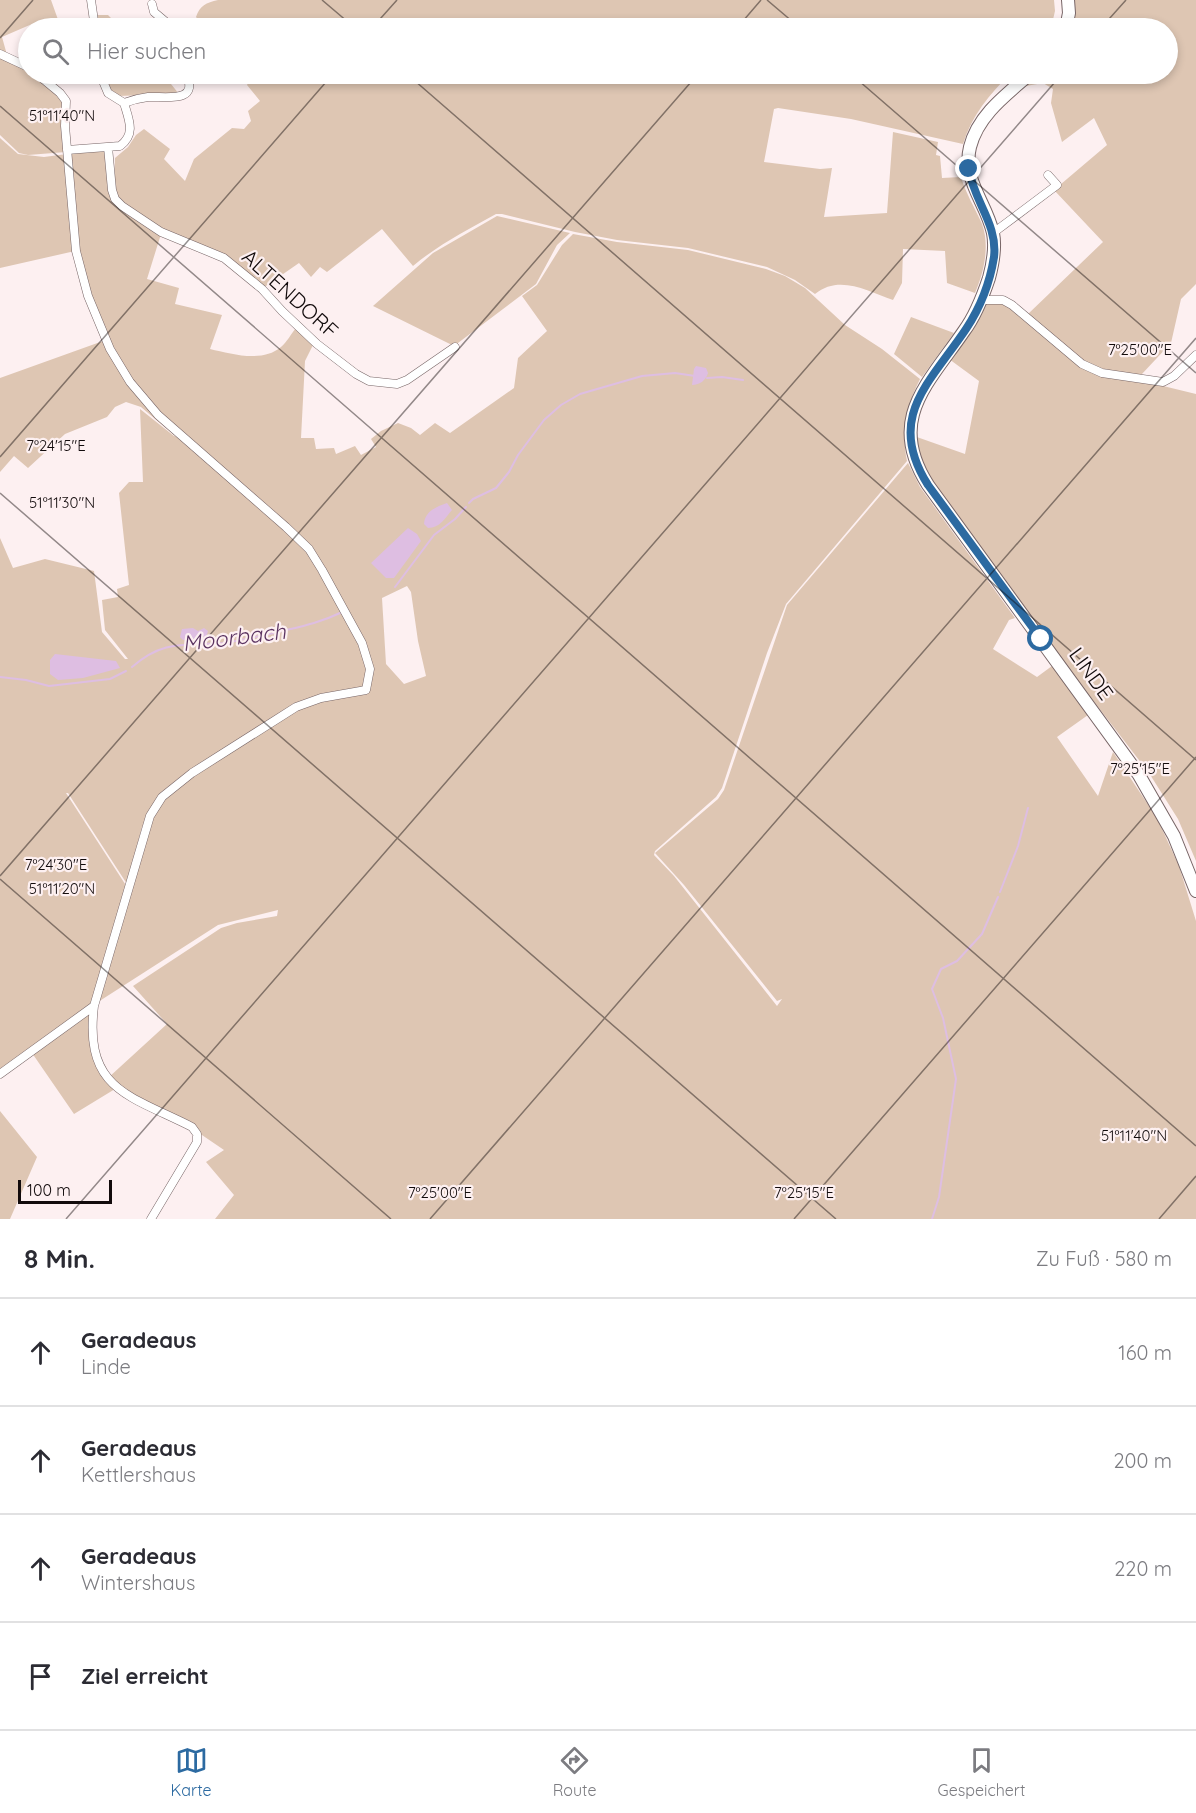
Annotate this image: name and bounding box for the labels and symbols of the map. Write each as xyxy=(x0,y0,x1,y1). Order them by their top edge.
text: 51°11'40"N xyxy=(29,106,95,125)
route end xyxy=(955,155,981,181)
street label: ALTENDORF xyxy=(237,243,344,343)
text: 7°25'00"E xyxy=(1108,340,1172,359)
text: 7°24'15"E xyxy=(26,436,86,455)
text: 51°11'30"N xyxy=(29,493,95,512)
water label: Moorbach xyxy=(181,617,288,657)
route start xyxy=(1027,625,1053,651)
street label: LINDE xyxy=(1064,642,1120,705)
text: 7°25'15"E xyxy=(1110,759,1170,778)
text: 7°24'30"E xyxy=(25,855,87,874)
text: 51°11'20"N xyxy=(29,879,95,898)
text: 51°11'40"N xyxy=(1101,1126,1167,1145)
scale bar xyxy=(18,1177,112,1204)
text: 7°25'00"E xyxy=(408,1183,472,1202)
text: 7°25'15"E xyxy=(774,1183,834,1202)

